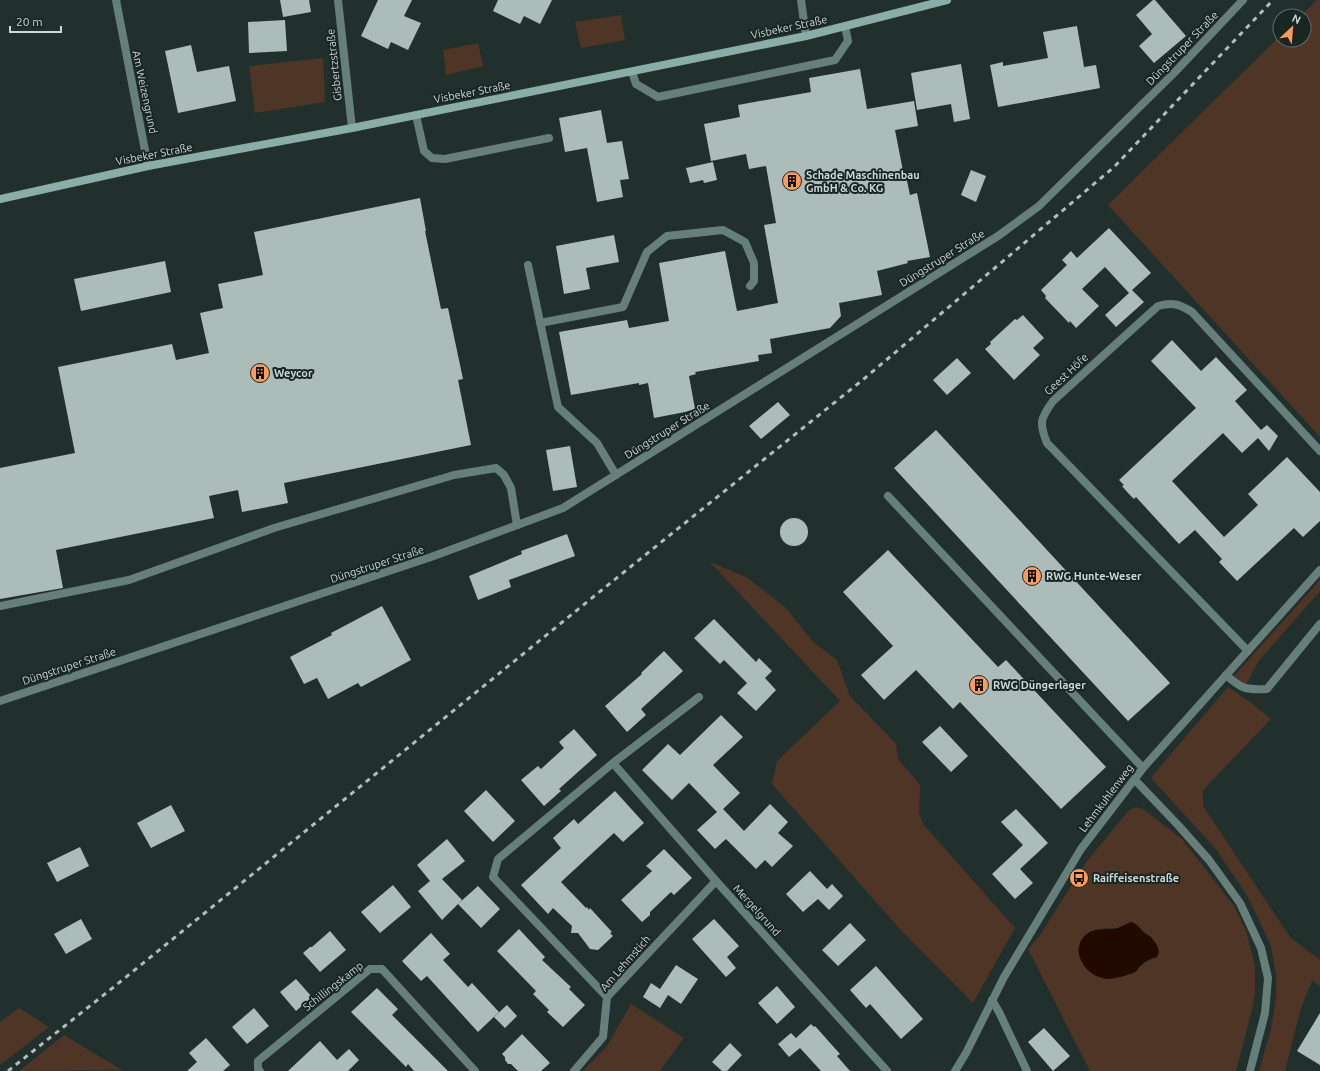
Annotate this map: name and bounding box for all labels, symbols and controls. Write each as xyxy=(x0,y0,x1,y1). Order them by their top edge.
scale bar xyxy=(10,8,61,34)
north arrow xyxy=(1272,8,1312,48)
street label: Düngstruper Straße xyxy=(1144,9,1220,87)
text: N xyxy=(1290,12,1303,26)
street label: Visbeker Straße xyxy=(750,13,828,41)
text: 20 m xyxy=(16,15,43,28)
street label: Gisbertzstraße xyxy=(324,28,344,102)
street label: Am Weizengrund xyxy=(130,49,160,135)
street label: Visbeker Straße xyxy=(433,79,511,105)
street label: Visbeker Straße xyxy=(115,141,193,167)
place label: Schade Maschinenbau GmbH & Co. KG xyxy=(806,169,920,194)
building icon: Schade Maschinenbau GmbH & Co. KG xyxy=(781,170,803,192)
street label: Düngstruper Straße xyxy=(897,227,987,289)
street label: Geest Höfe xyxy=(1042,351,1090,397)
building icon: Weycor xyxy=(249,362,271,384)
place label: Weycor xyxy=(274,367,313,379)
street label: Düngstruper Straße xyxy=(622,399,712,461)
street label: Düngstruper Straße xyxy=(329,543,425,585)
building icon: RWG Hunte-Weser xyxy=(1021,565,1043,587)
place label: RWG Hunte-Weser xyxy=(1046,570,1142,582)
street label: Düngstruper Straße xyxy=(21,645,117,687)
building icon: RWG Düngerlager xyxy=(968,674,990,696)
place label: RWG Düngerlager xyxy=(993,679,1086,691)
street label: Lehmkuhlenweg xyxy=(1077,762,1135,834)
bus stop icon: Raiffeisenstraße xyxy=(1068,867,1090,889)
place label: Raiffeisenstraße xyxy=(1093,872,1179,884)
street label: Mergelgrund xyxy=(731,882,783,938)
street label: Am Lehmstich xyxy=(598,933,652,993)
street label: Schillingskamp xyxy=(301,959,365,1013)

